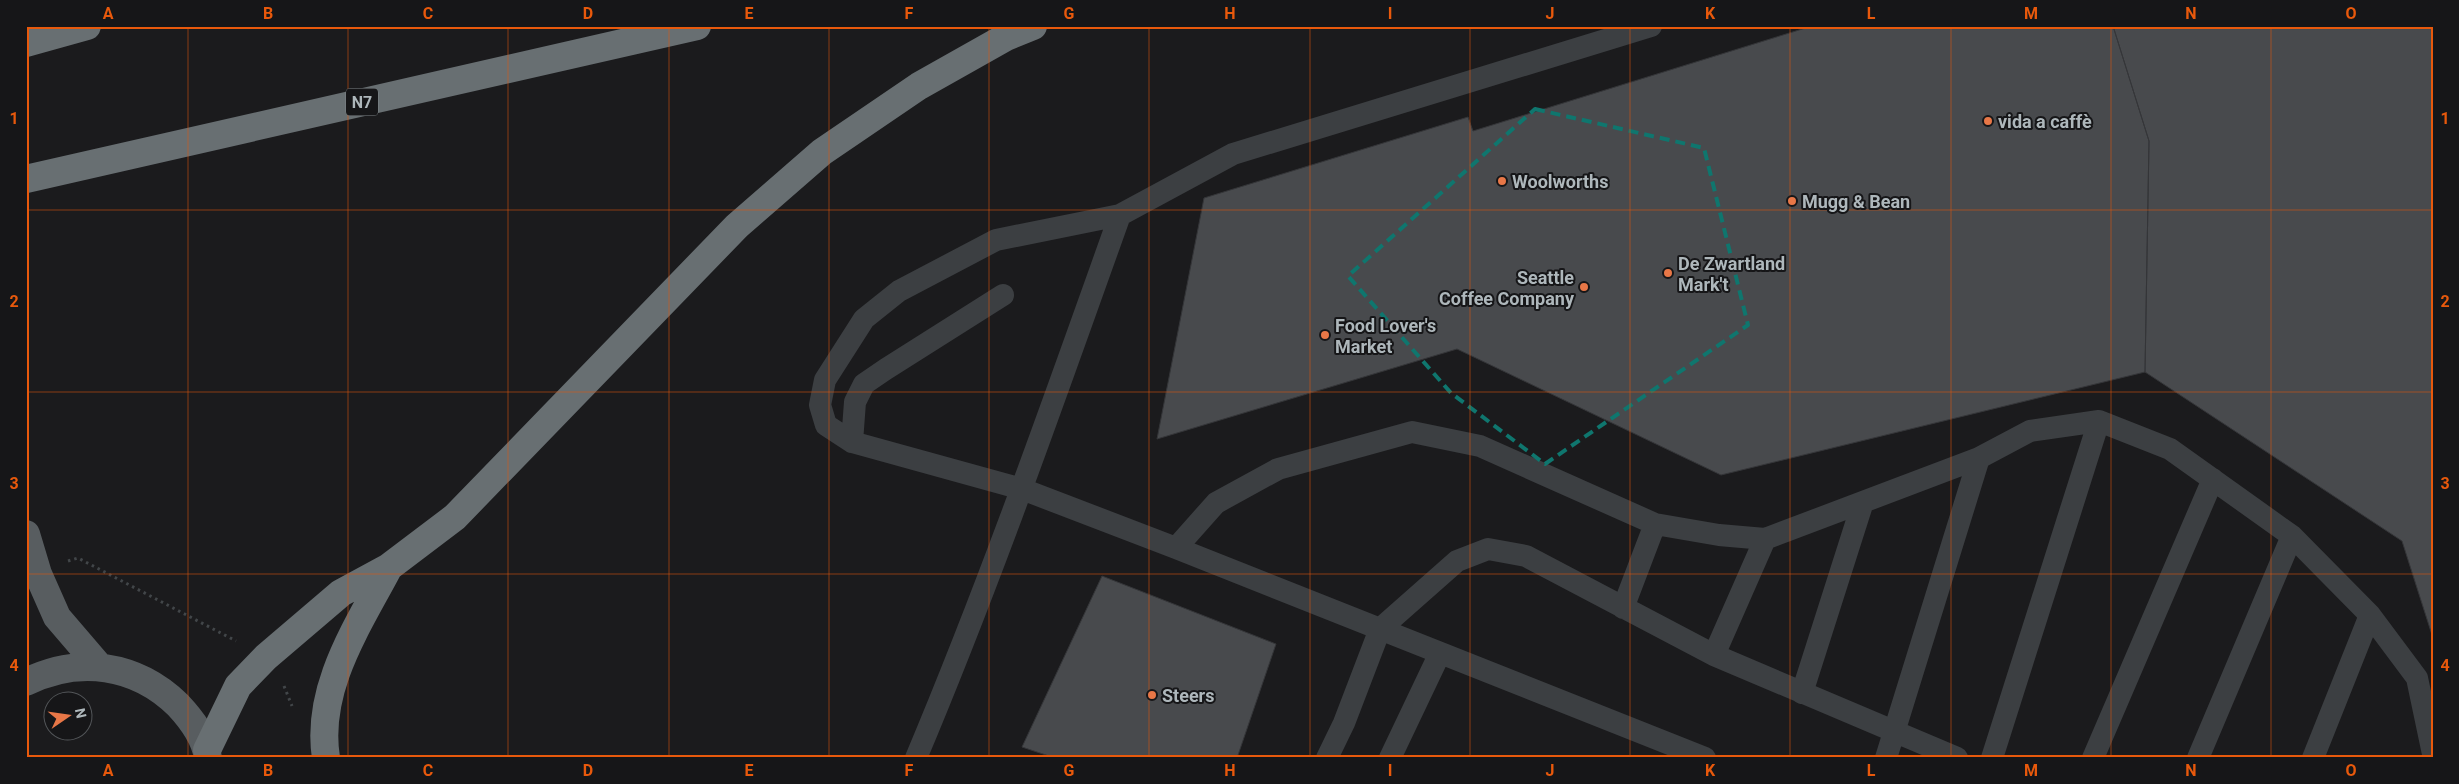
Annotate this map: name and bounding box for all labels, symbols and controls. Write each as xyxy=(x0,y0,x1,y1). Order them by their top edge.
text: A xyxy=(103,4,114,23)
text: B xyxy=(263,4,273,23)
text: C xyxy=(423,4,433,23)
text: D xyxy=(583,4,593,23)
text: E xyxy=(745,4,754,23)
text: F xyxy=(905,4,914,23)
text: G xyxy=(1064,4,1075,23)
text: H xyxy=(1224,4,1236,23)
text: I xyxy=(1388,4,1392,23)
text: J xyxy=(1546,4,1554,23)
text: K xyxy=(1705,4,1716,23)
text: L xyxy=(1867,4,1876,23)
text: M xyxy=(2024,4,2038,23)
text: N xyxy=(2185,4,2197,23)
text: O xyxy=(2345,4,2357,23)
road number: N7 xyxy=(346,88,378,115)
text: 1 xyxy=(9,109,19,128)
text: 1 xyxy=(2440,109,2450,128)
place label: vida a caffè xyxy=(1998,111,2092,132)
marker: vida a caffè xyxy=(1982,115,1994,127)
place label: Woolworths xyxy=(1512,171,1608,192)
marker: Woolworths xyxy=(1496,175,1508,187)
place label: Mugg & Bean xyxy=(1802,191,1910,212)
marker: Mugg & Bean xyxy=(1786,195,1798,207)
place label: De Zwartland Mark't xyxy=(1678,253,1785,295)
place label: Seattle Coffee Company xyxy=(1439,267,1575,309)
marker: De Zwartland Mark't xyxy=(1662,267,1674,279)
marker: Seattle Coffee Company xyxy=(1578,281,1590,293)
text: 2 xyxy=(9,292,19,311)
text: 2 xyxy=(2440,292,2450,311)
place label: Food Lover's Market xyxy=(1335,315,1436,357)
marker: Food Lover's Market xyxy=(1319,329,1331,341)
text: 3 xyxy=(9,474,19,493)
text: 3 xyxy=(2440,474,2450,493)
text: 4 xyxy=(9,656,19,675)
text: 4 xyxy=(2440,656,2450,675)
place label: Steers xyxy=(1162,685,1214,706)
marker: Steers xyxy=(1146,689,1158,701)
north arrow xyxy=(42,692,92,742)
text: N xyxy=(72,706,90,720)
text: A xyxy=(103,761,114,780)
text: B xyxy=(263,761,273,780)
text: C xyxy=(423,761,433,780)
text: D xyxy=(583,761,593,780)
text: E xyxy=(745,761,754,780)
text: F xyxy=(905,761,914,780)
text: G xyxy=(1064,761,1075,780)
text: H xyxy=(1224,761,1236,780)
text: I xyxy=(1388,761,1392,780)
text: J xyxy=(1546,761,1554,780)
text: K xyxy=(1705,761,1716,780)
text: L xyxy=(1867,761,1876,780)
text: M xyxy=(2024,761,2038,780)
text: N xyxy=(2185,761,2197,780)
text: O xyxy=(2345,761,2357,780)

